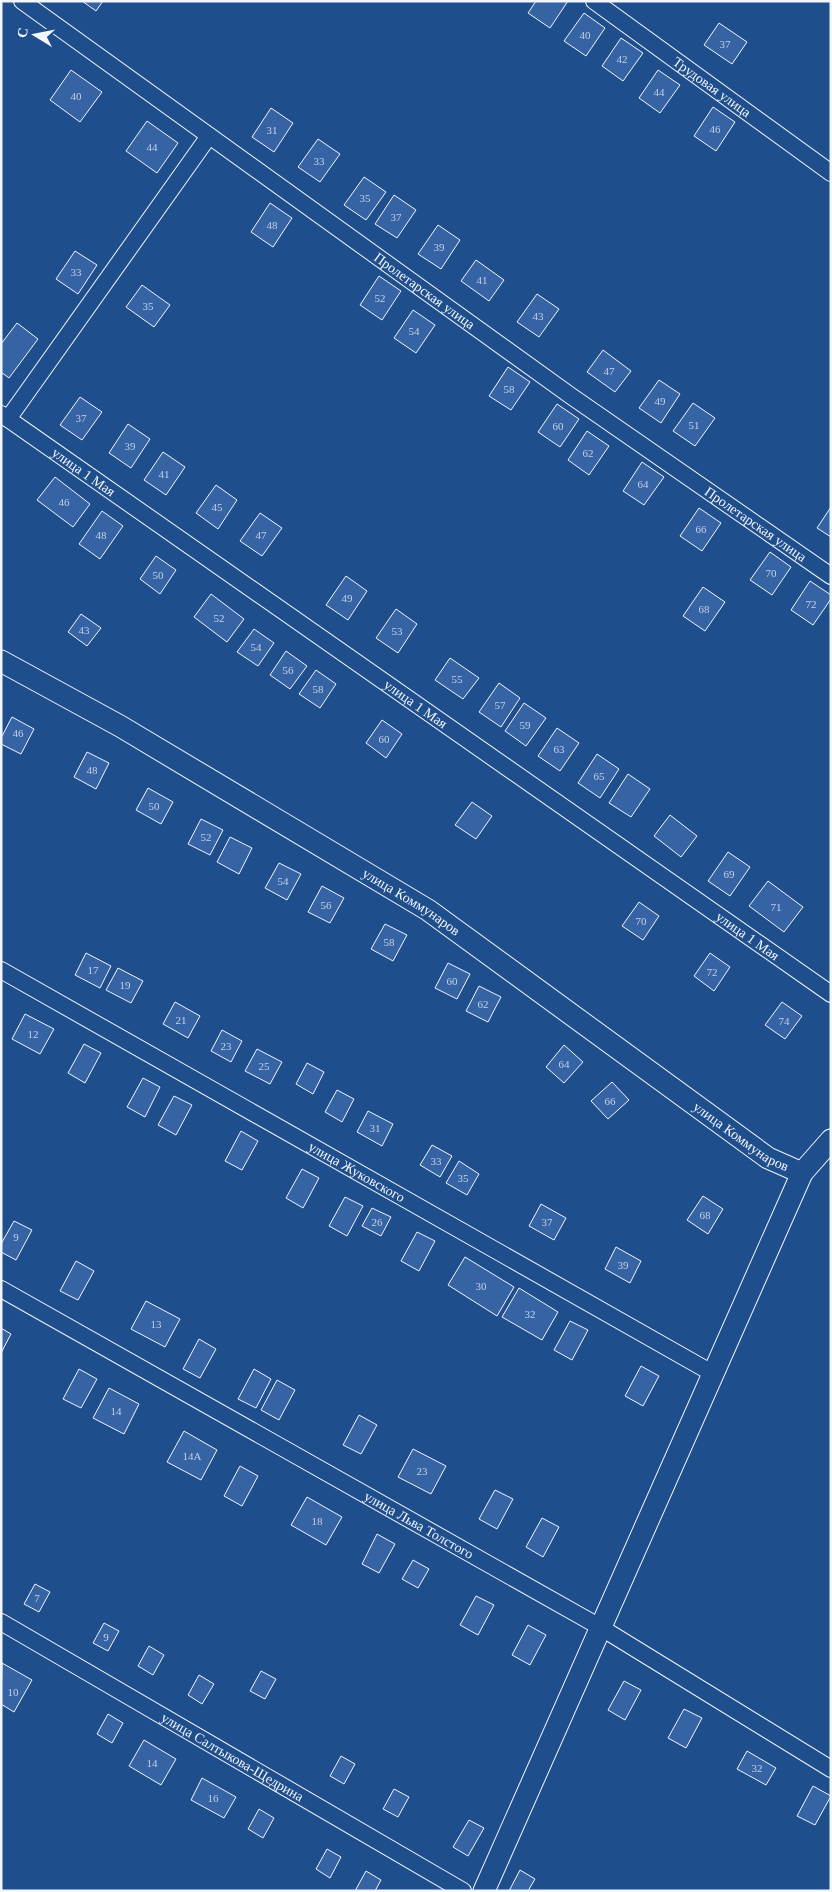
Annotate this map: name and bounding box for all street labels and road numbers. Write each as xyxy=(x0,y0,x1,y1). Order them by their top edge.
street label: Трудовая улица xyxy=(670,54,755,120)
street label: Пролетарская улица xyxy=(371,249,478,332)
street label: улица 1 Мая xyxy=(49,445,119,499)
street label: Пролетарская улица xyxy=(702,483,810,565)
street label: улица 1 Мая xyxy=(381,677,451,731)
street label: улица Коммунаров xyxy=(360,865,463,939)
street label: улица 1 Мая xyxy=(713,909,783,963)
street label: улица Коммунаров xyxy=(690,1099,792,1174)
street label: улица Жуковского xyxy=(306,1138,408,1205)
street label: улица Льва Толстого xyxy=(362,1488,476,1562)
street label: улица Салтыкова-Щедрина xyxy=(159,1710,307,1805)

